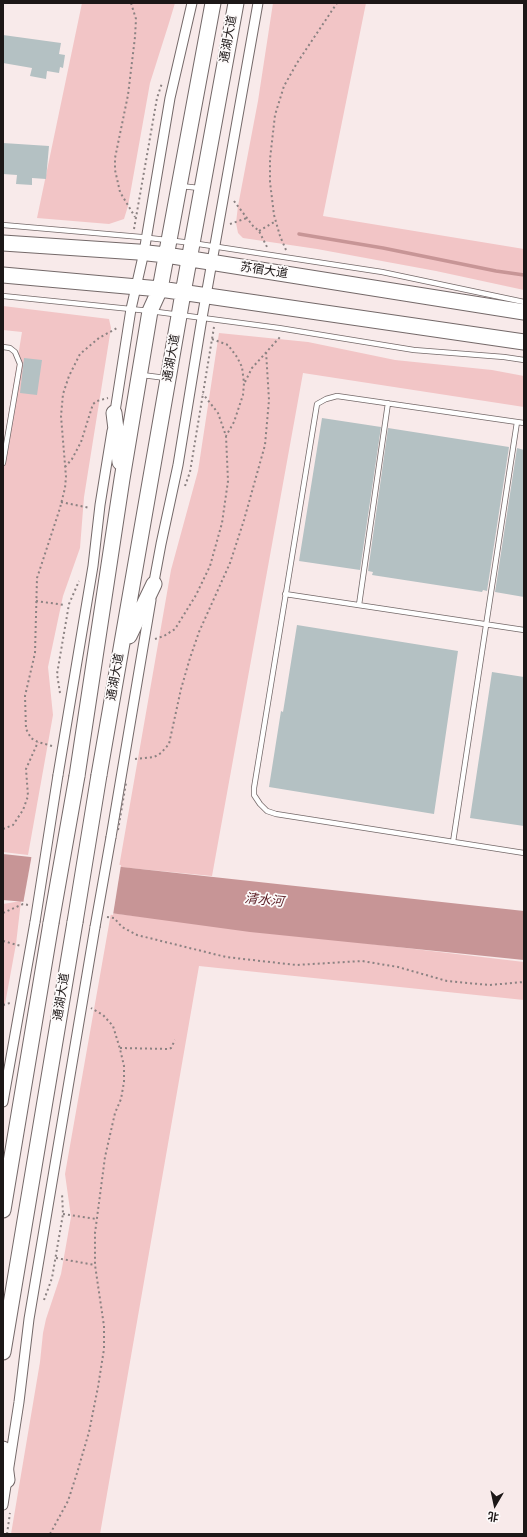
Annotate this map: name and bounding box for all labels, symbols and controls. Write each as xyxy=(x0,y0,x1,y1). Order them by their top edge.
street label: 通湖大道 xyxy=(218,14,240,64)
street label: 苏宿大道 xyxy=(239,260,289,282)
street label: 通湖大道 xyxy=(161,333,183,383)
street label: 通湖大道 xyxy=(105,652,127,702)
water label: 清水河 xyxy=(244,891,284,911)
street label: 通湖大道 xyxy=(51,972,73,1022)
north arrow xyxy=(475,1485,515,1525)
text: 北 xyxy=(486,1508,500,1526)

